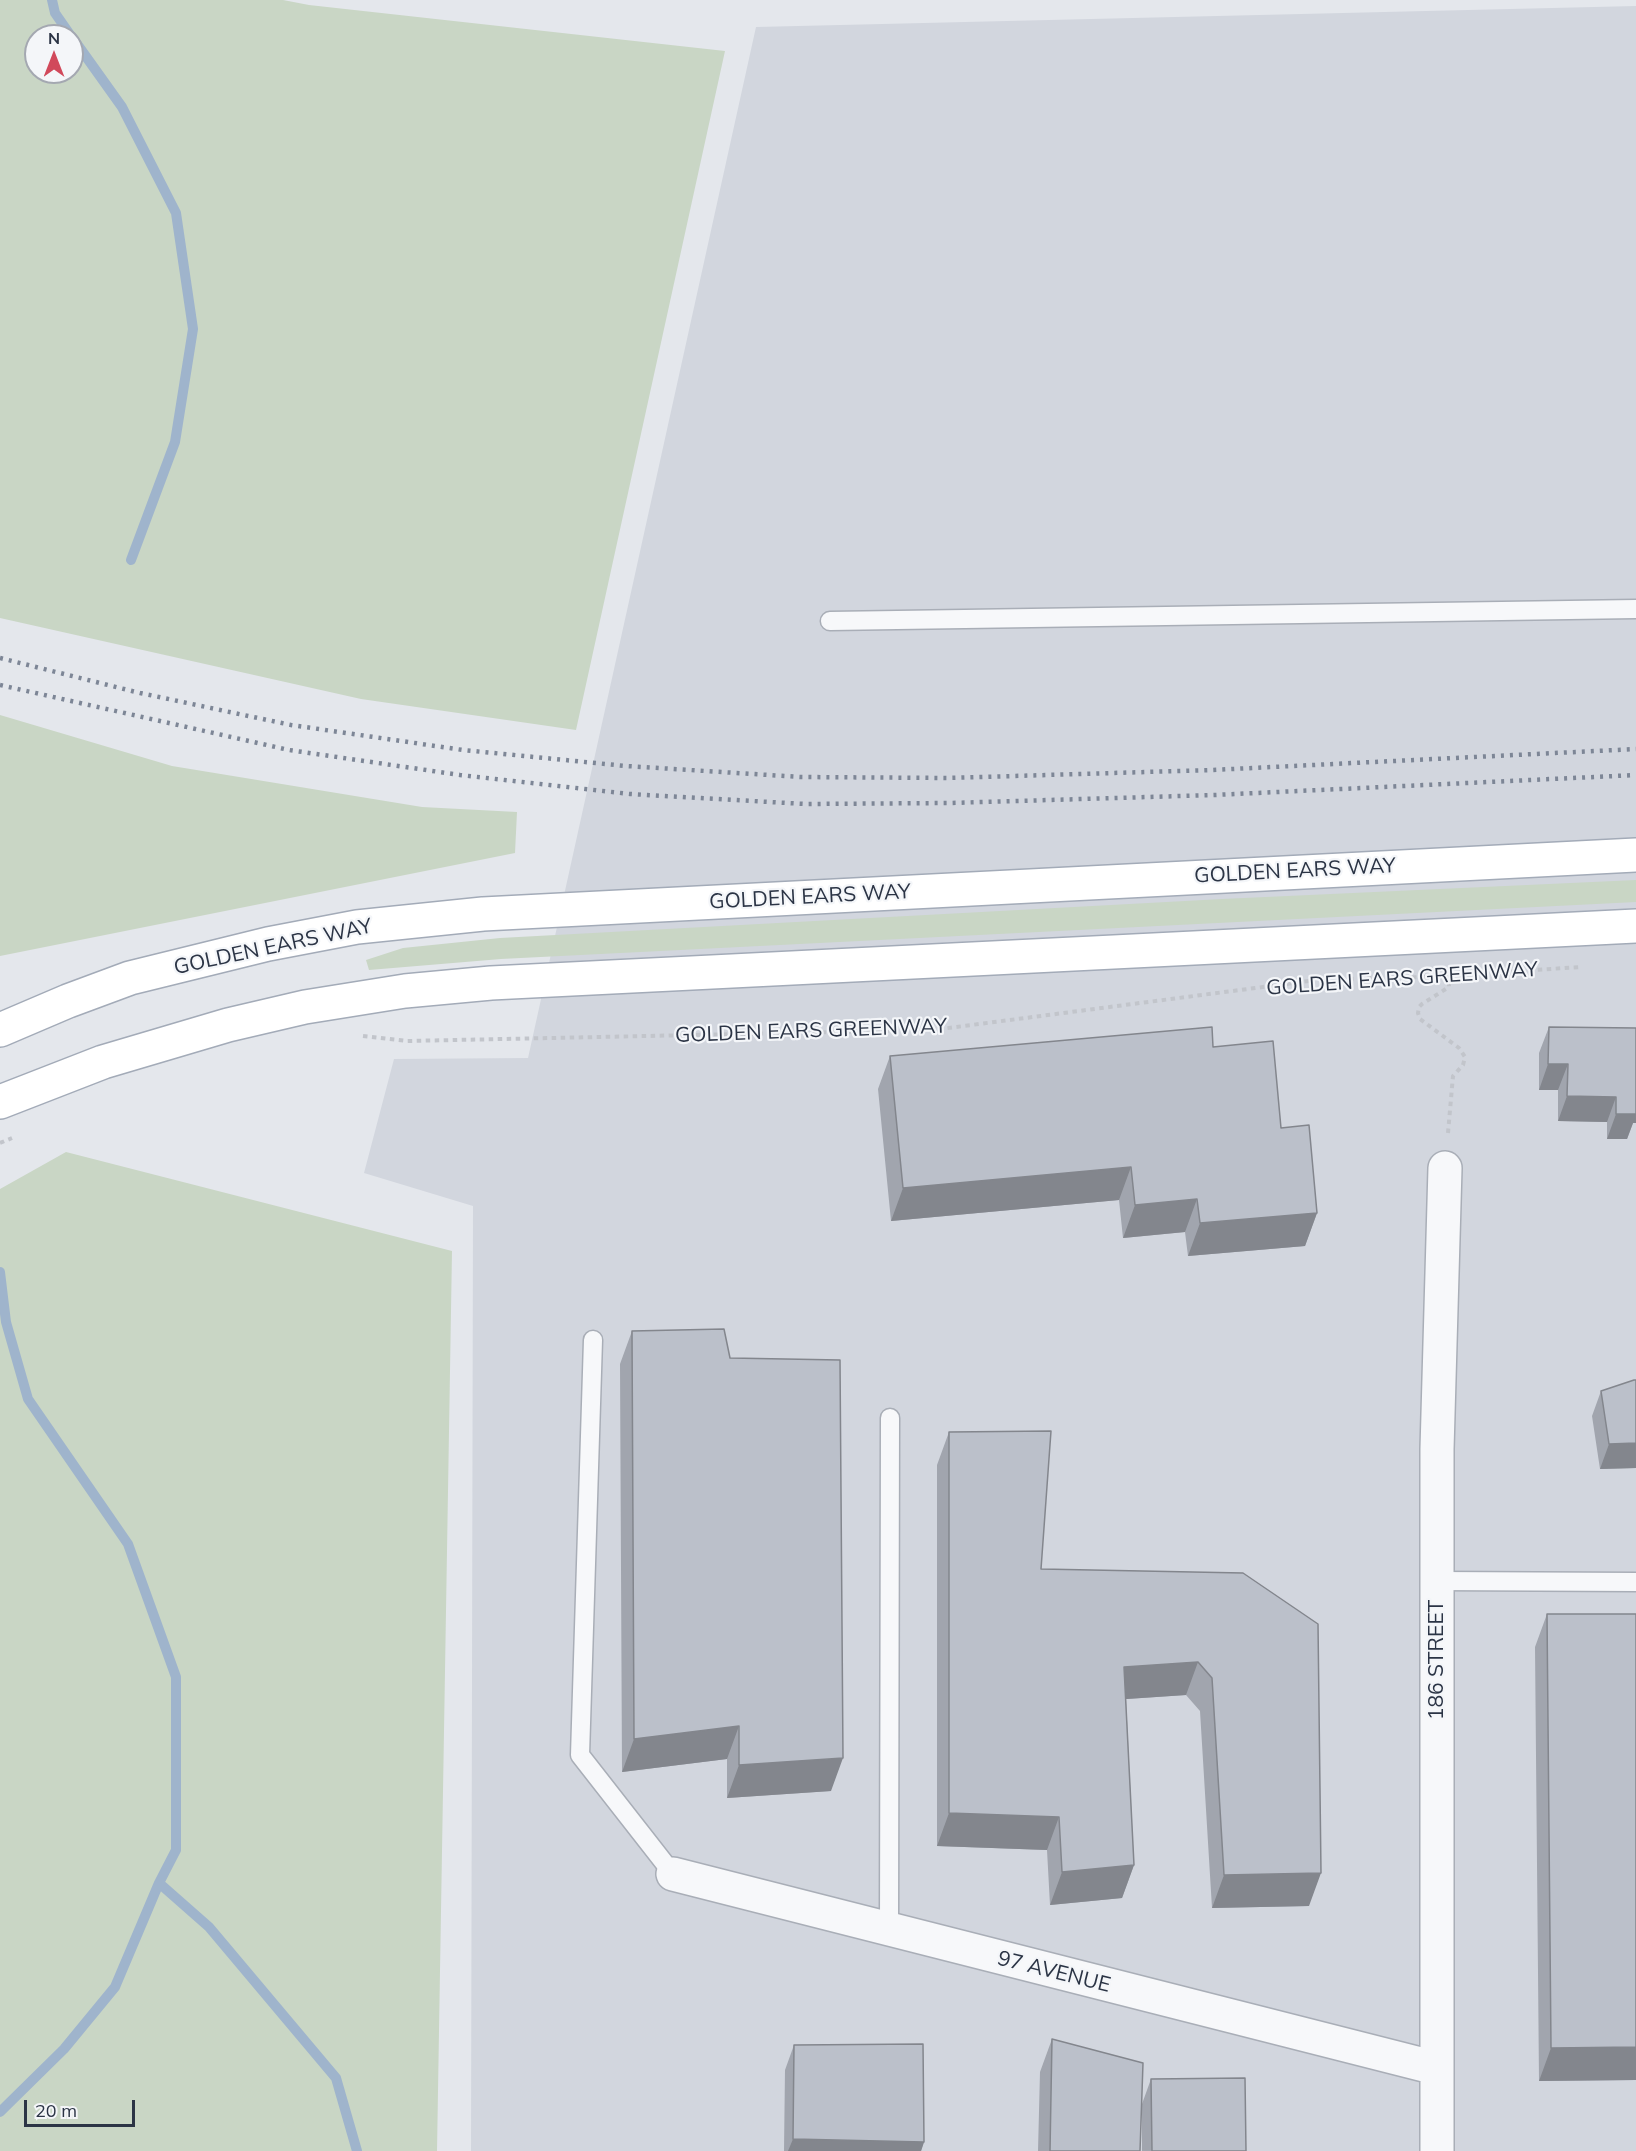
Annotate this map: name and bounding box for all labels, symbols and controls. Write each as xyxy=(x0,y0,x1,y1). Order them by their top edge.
north arrow xyxy=(24,24,84,84)
text: N xyxy=(48,28,60,48)
street label: GOLDEN EARS WAY xyxy=(1194,853,1396,889)
street label: GOLDEN EARS WAY xyxy=(709,879,911,915)
street label: GOLDEN EARS WAY xyxy=(172,914,374,980)
street label: GOLDEN EARS GREENWAY xyxy=(1265,957,1539,1001)
street label: GOLDEN EARS GREENWAY xyxy=(675,1014,947,1048)
street label: 186 STREET xyxy=(1424,1600,1450,1720)
street label: 97 AVENUE xyxy=(995,1946,1113,1998)
scale bar xyxy=(27,2088,138,2126)
text: 20 m xyxy=(35,2099,77,2122)

